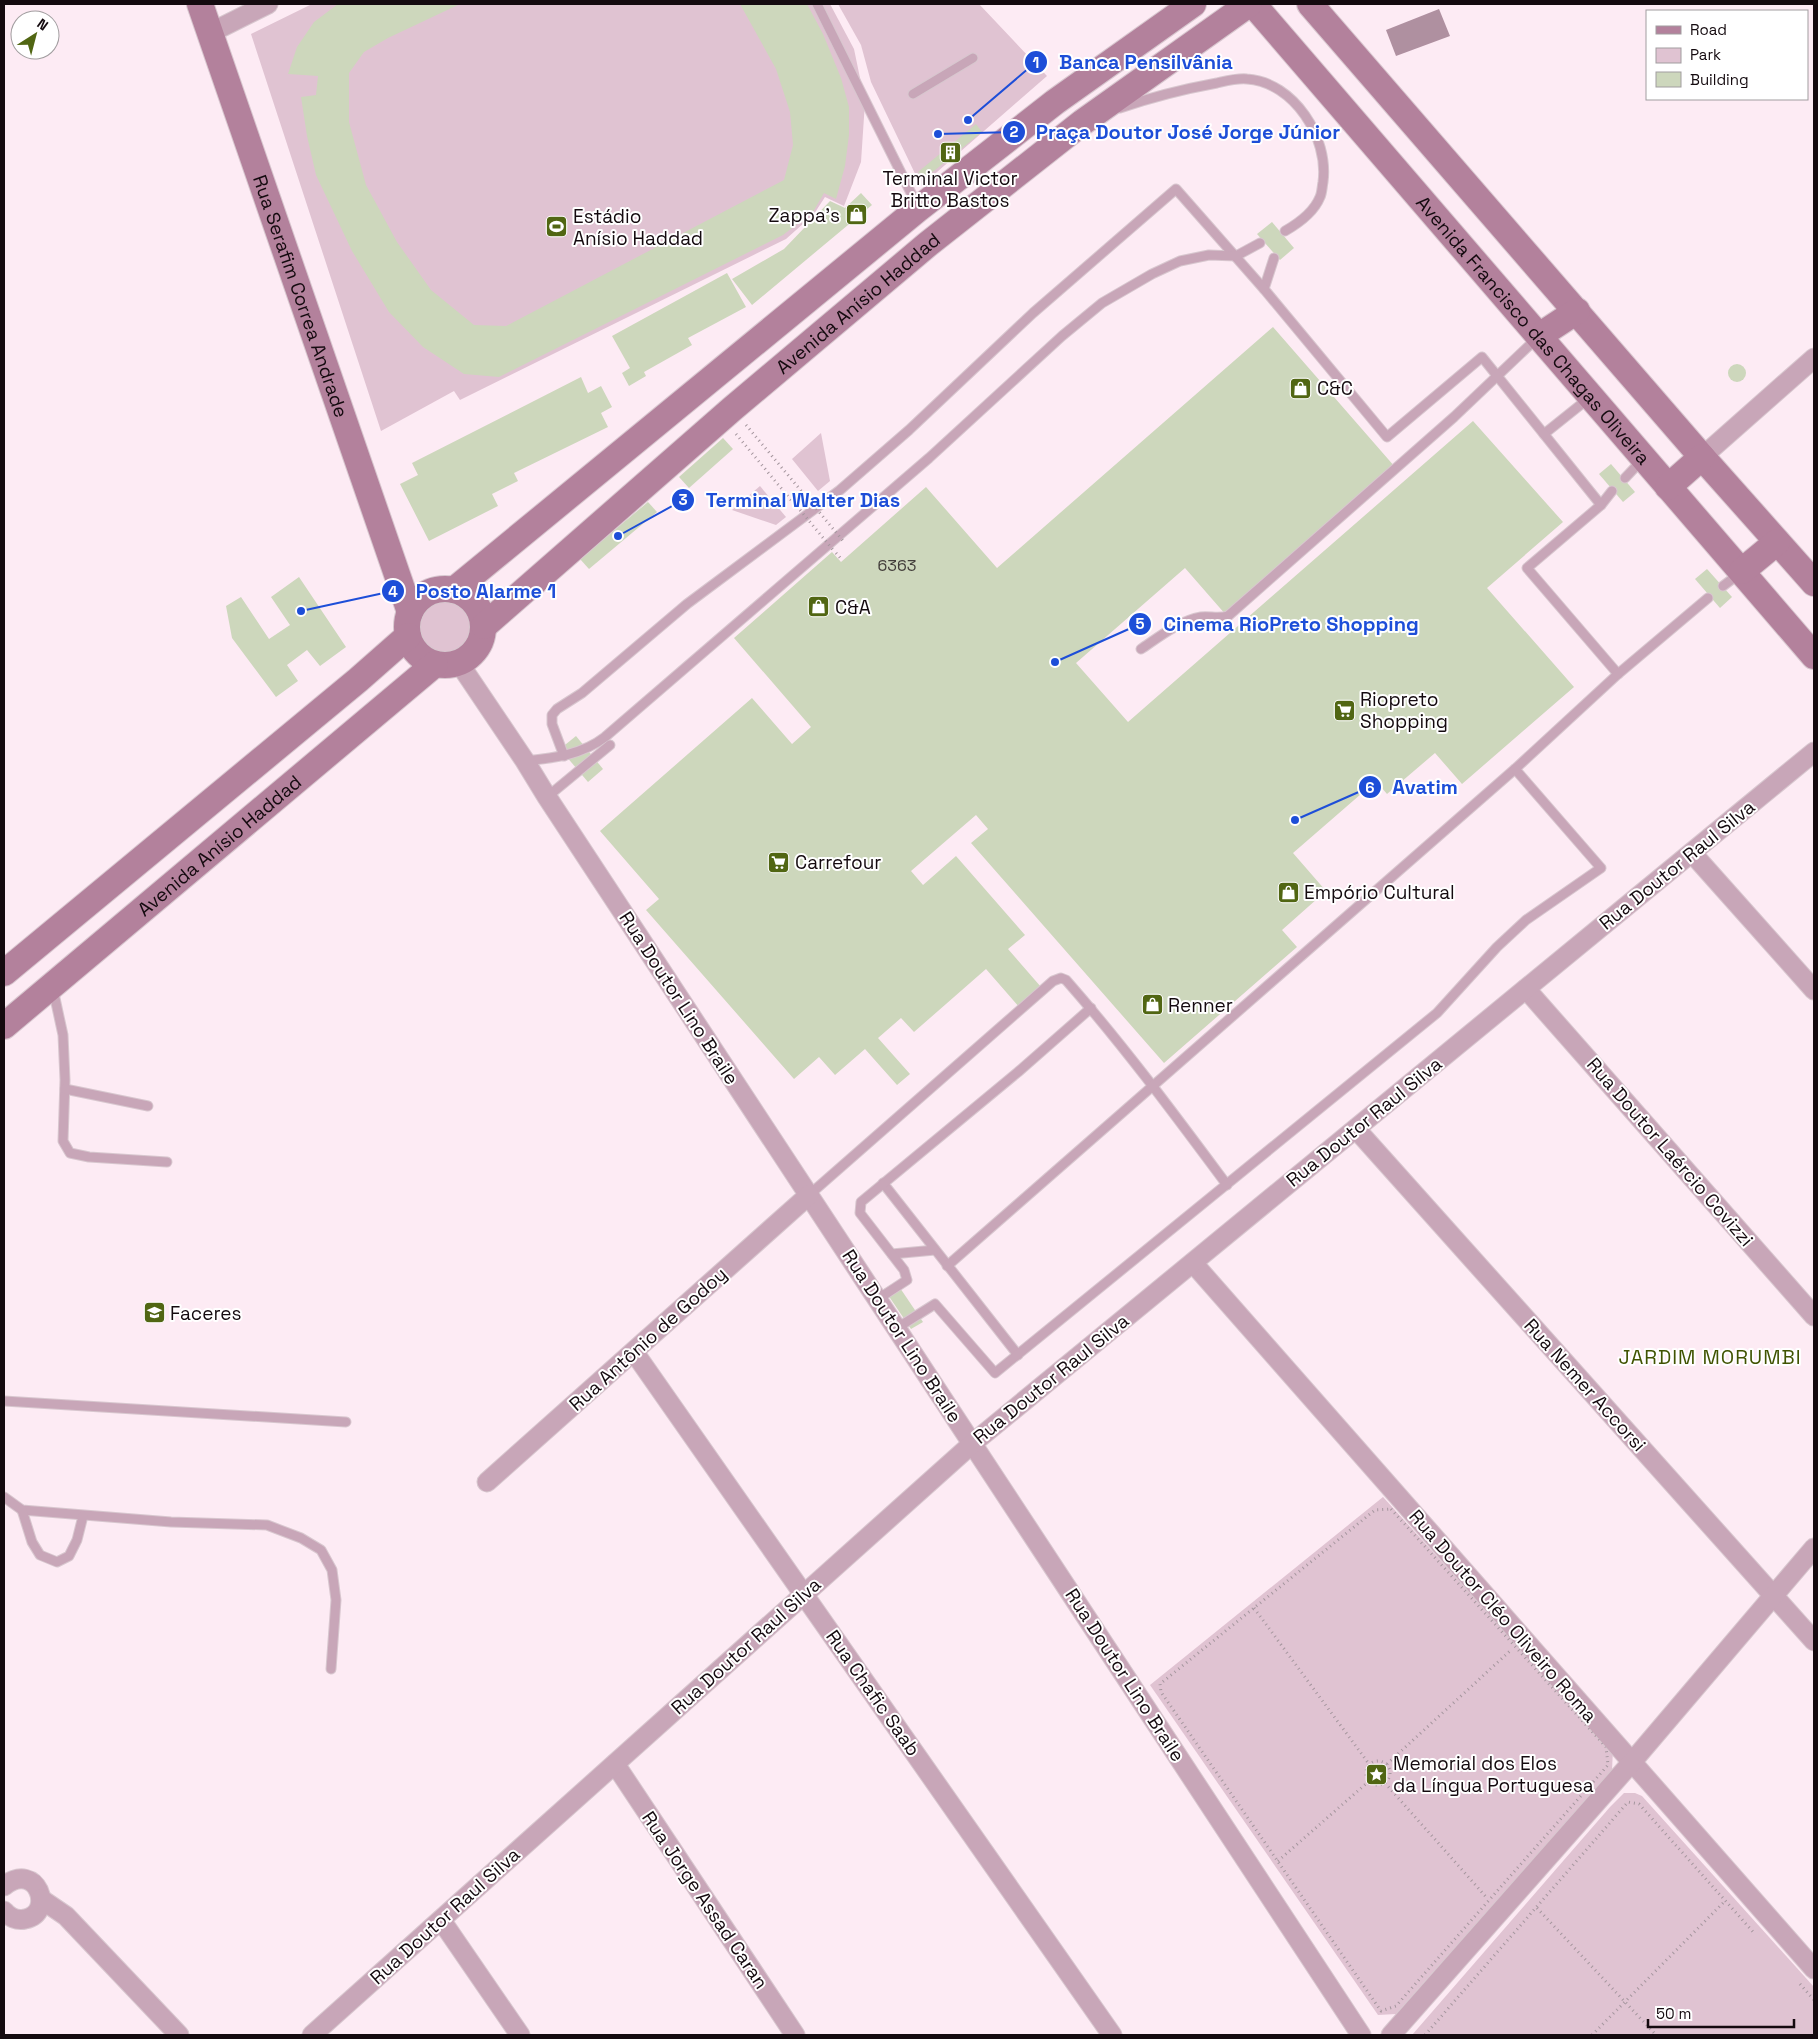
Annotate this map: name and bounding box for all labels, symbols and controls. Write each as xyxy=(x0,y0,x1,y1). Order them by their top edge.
north arrow xyxy=(10,10,60,60)
legend xyxy=(1646,10,1808,100)
text: N xyxy=(34,14,52,35)
text: Road xyxy=(1690,20,1727,39)
callout: Banca Pensilvânia xyxy=(1024,45,1243,80)
text: Park xyxy=(1690,45,1721,64)
text: Banca Pensilvânia xyxy=(1059,49,1233,75)
text: 1 xyxy=(1033,53,1039,72)
text: Building xyxy=(1690,70,1749,89)
callout: Praça Doutor José Jorge Júnior xyxy=(1001,114,1351,149)
text: Praça Doutor José Jorge Júnior xyxy=(1036,119,1340,145)
text: 2 xyxy=(1010,122,1019,141)
building icon: Terminal Victor Britto Bastos xyxy=(938,140,962,164)
place label: Terminal Victor Britto Bastos xyxy=(882,166,1018,213)
street label: Rua Serafim Correa Andrade xyxy=(247,171,354,421)
street label: Avenida Francisco das Chagas Oliveira xyxy=(1411,190,1656,470)
place label: Zappa's xyxy=(769,203,840,228)
shop icon: Zappa's xyxy=(844,203,868,227)
place label: Estádio Anísio Haddad xyxy=(573,204,703,251)
sports icon: Estádio Anísio Haddad xyxy=(545,215,569,239)
street label: Avenida Anísio Haddad xyxy=(771,227,945,379)
shop icon: C&C xyxy=(1289,376,1313,400)
place label: C&C xyxy=(1317,376,1353,401)
callout: Terminal Walter Dias xyxy=(671,482,910,517)
text: Terminal Walter Dias xyxy=(706,487,900,513)
text: 3 xyxy=(678,490,688,509)
house number: 6363 xyxy=(878,555,916,576)
callout: Posto Alarme 1 xyxy=(381,574,566,609)
text: Posto Alarme 1 xyxy=(416,578,556,604)
text: 4 xyxy=(388,582,398,601)
shop icon: C&A xyxy=(807,595,831,619)
place label: C&A xyxy=(835,595,871,620)
callout: Cinema RioPreto Shopping xyxy=(1128,607,1428,642)
text: Cinema RioPreto Shopping xyxy=(1163,611,1419,637)
text: 5 xyxy=(1135,614,1145,633)
place label: Riopreto Shopping xyxy=(1360,687,1448,734)
supermarket icon: Riopreto Shopping xyxy=(1332,698,1356,722)
street label: Avenida Anísio Haddad xyxy=(132,769,306,921)
callout: Avatim xyxy=(1358,770,1468,805)
text: Avatim xyxy=(1392,774,1458,800)
text: 6 xyxy=(1365,778,1375,797)
street label: Rua Doutor Raul Silva xyxy=(1594,794,1760,936)
supermarket icon: Carrefour xyxy=(767,850,791,874)
place label: Carrefour xyxy=(795,850,881,875)
shop icon: Empório Cultural xyxy=(1276,880,1300,904)
place label: Empório Cultural xyxy=(1304,880,1455,905)
street label: Rua Doutor Lino Braile xyxy=(614,907,744,1089)
shop icon: Renner xyxy=(1140,993,1164,1017)
place label: Renner xyxy=(1168,993,1233,1018)
street label: Rua Doutor Raul Silva xyxy=(1281,1051,1447,1193)
street label: Rua Doutor Laércio Covizzi xyxy=(1581,1052,1759,1252)
street label: Rua Doutor Lino Braile xyxy=(837,1245,967,1427)
street label: Rua Antônio de Godoy xyxy=(564,1262,732,1416)
school or university icon: Faceres xyxy=(142,1301,166,1325)
place label: Faceres xyxy=(170,1301,241,1326)
street label: Rua Doutor Raul Silva xyxy=(968,1308,1134,1450)
street label: Rua Nemer Accorsi xyxy=(1519,1313,1651,1457)
district label: JARDIM MORUMBI xyxy=(1618,1344,1802,1370)
street label: Rua Doutor Cléo Oliveiro Roma xyxy=(1404,1504,1603,1728)
street label: Rua Doutor Raul Silva xyxy=(666,1572,826,1720)
street label: Rua Doutor Lino Braile xyxy=(1060,1584,1190,1766)
street label: Rua Chafic Saab xyxy=(820,1625,926,1761)
place label: Memorial dos Elos da Língua Portuguesa xyxy=(1393,1751,1594,1798)
place icon: Memorial dos Elos da Língua Portuguesa xyxy=(1365,1762,1389,1786)
street label: Rua Jorge Assad Caran xyxy=(636,1806,774,1994)
street label: Rua Doutor Raul Silva xyxy=(365,1842,525,1990)
scale bar xyxy=(1648,1996,1794,2028)
text: 50 m xyxy=(1656,2004,1691,2023)

